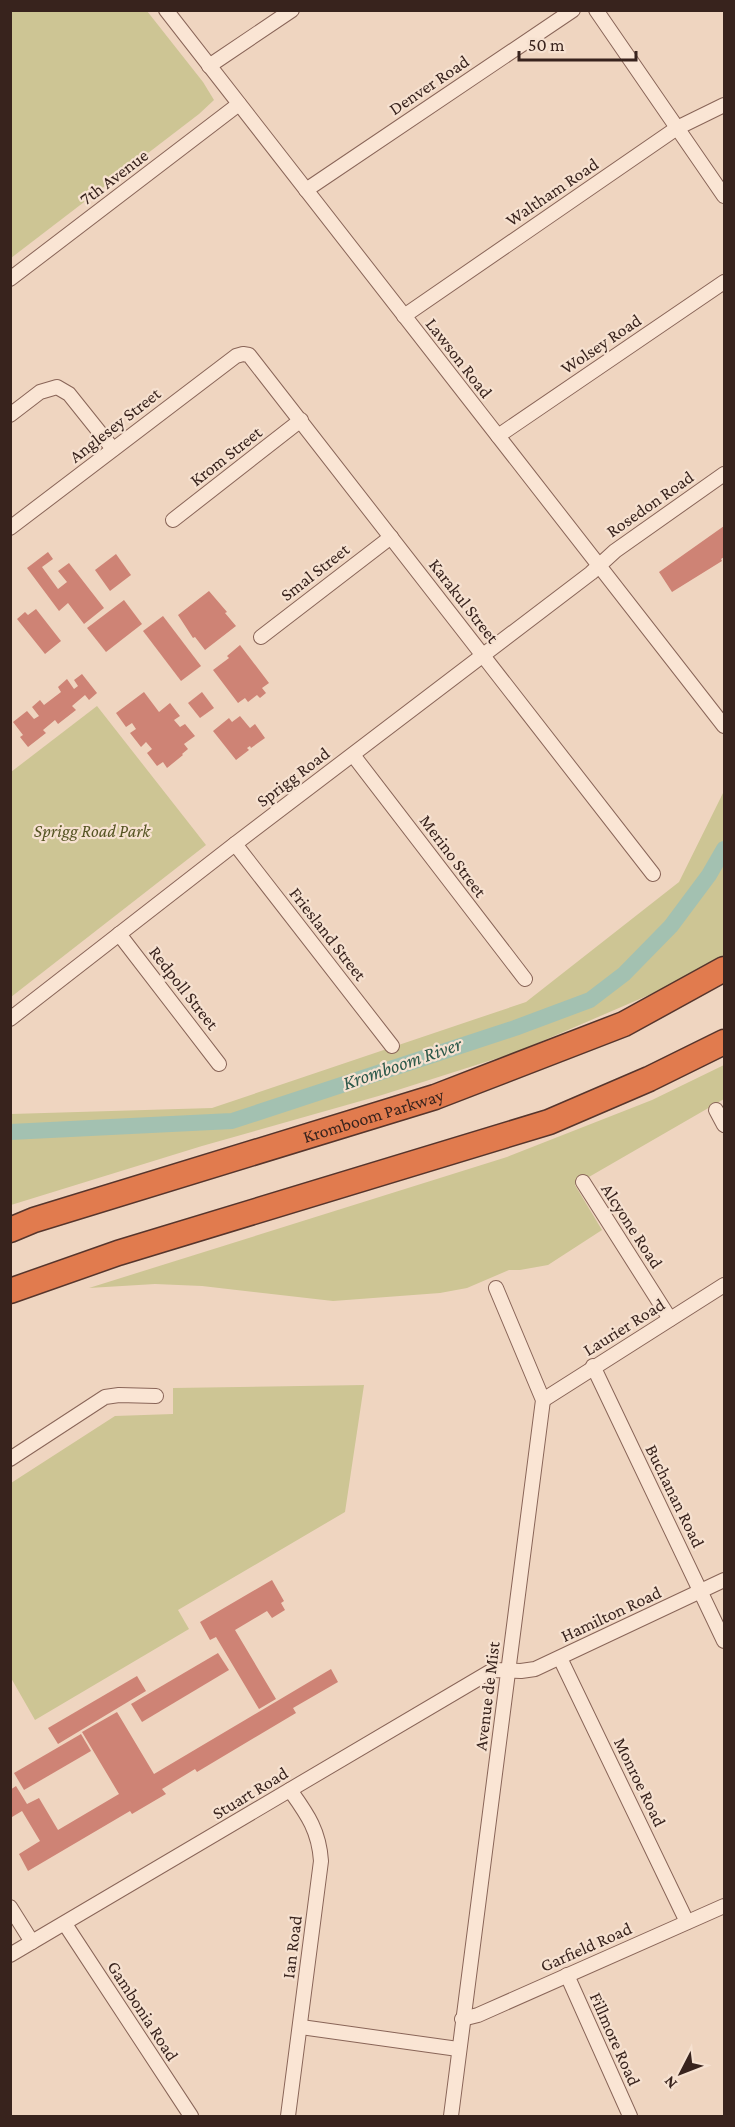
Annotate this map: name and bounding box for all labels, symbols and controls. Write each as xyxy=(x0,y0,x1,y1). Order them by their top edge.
scale bar xyxy=(519,24,636,62)
text: 50 m xyxy=(528,35,565,55)
street label: Denver Road xyxy=(385,51,473,119)
street label: 7th Avenue xyxy=(76,145,152,209)
street label: Waltham Road xyxy=(502,153,602,230)
street label: Wolsey Road xyxy=(557,310,645,378)
street label: Lawson Road xyxy=(422,314,497,402)
street label: Anglesey Street xyxy=(65,383,165,467)
street label: Krom Street xyxy=(186,421,267,490)
street label: Rosedon Road xyxy=(603,466,698,541)
street label: Smal Street xyxy=(277,538,354,605)
street label: Karakul Street xyxy=(425,555,504,648)
street label: Sprigg Road xyxy=(253,743,334,811)
street label: Merino Street xyxy=(415,811,491,902)
park label: Sprigg Road Park xyxy=(34,821,151,841)
street label: Friesland Street xyxy=(285,883,371,985)
street label: Redpoll Street xyxy=(145,942,223,1035)
water label: Kromboom River xyxy=(340,1032,465,1094)
street label: Kromboom Parkway xyxy=(301,1084,447,1147)
street label: Alcyone Road xyxy=(597,1180,667,1273)
street label: Laurier Road xyxy=(580,1294,669,1360)
street label: Buchanan Road xyxy=(641,1441,709,1551)
street label: Hamilton Road xyxy=(558,1582,665,1646)
street label: Avenue de Mist xyxy=(470,1639,504,1752)
street label: Monroe Road xyxy=(610,1734,670,1830)
street label: Stuart Road xyxy=(209,1762,292,1823)
street label: Ian Road xyxy=(278,1914,306,1980)
street label: Garfield Road xyxy=(537,1918,635,1976)
street label: Gambonia Road xyxy=(103,1957,183,2065)
street label: Fillmore Road xyxy=(586,1989,645,2089)
north arrow xyxy=(651,2043,711,2103)
text: N xyxy=(660,2073,680,2092)

